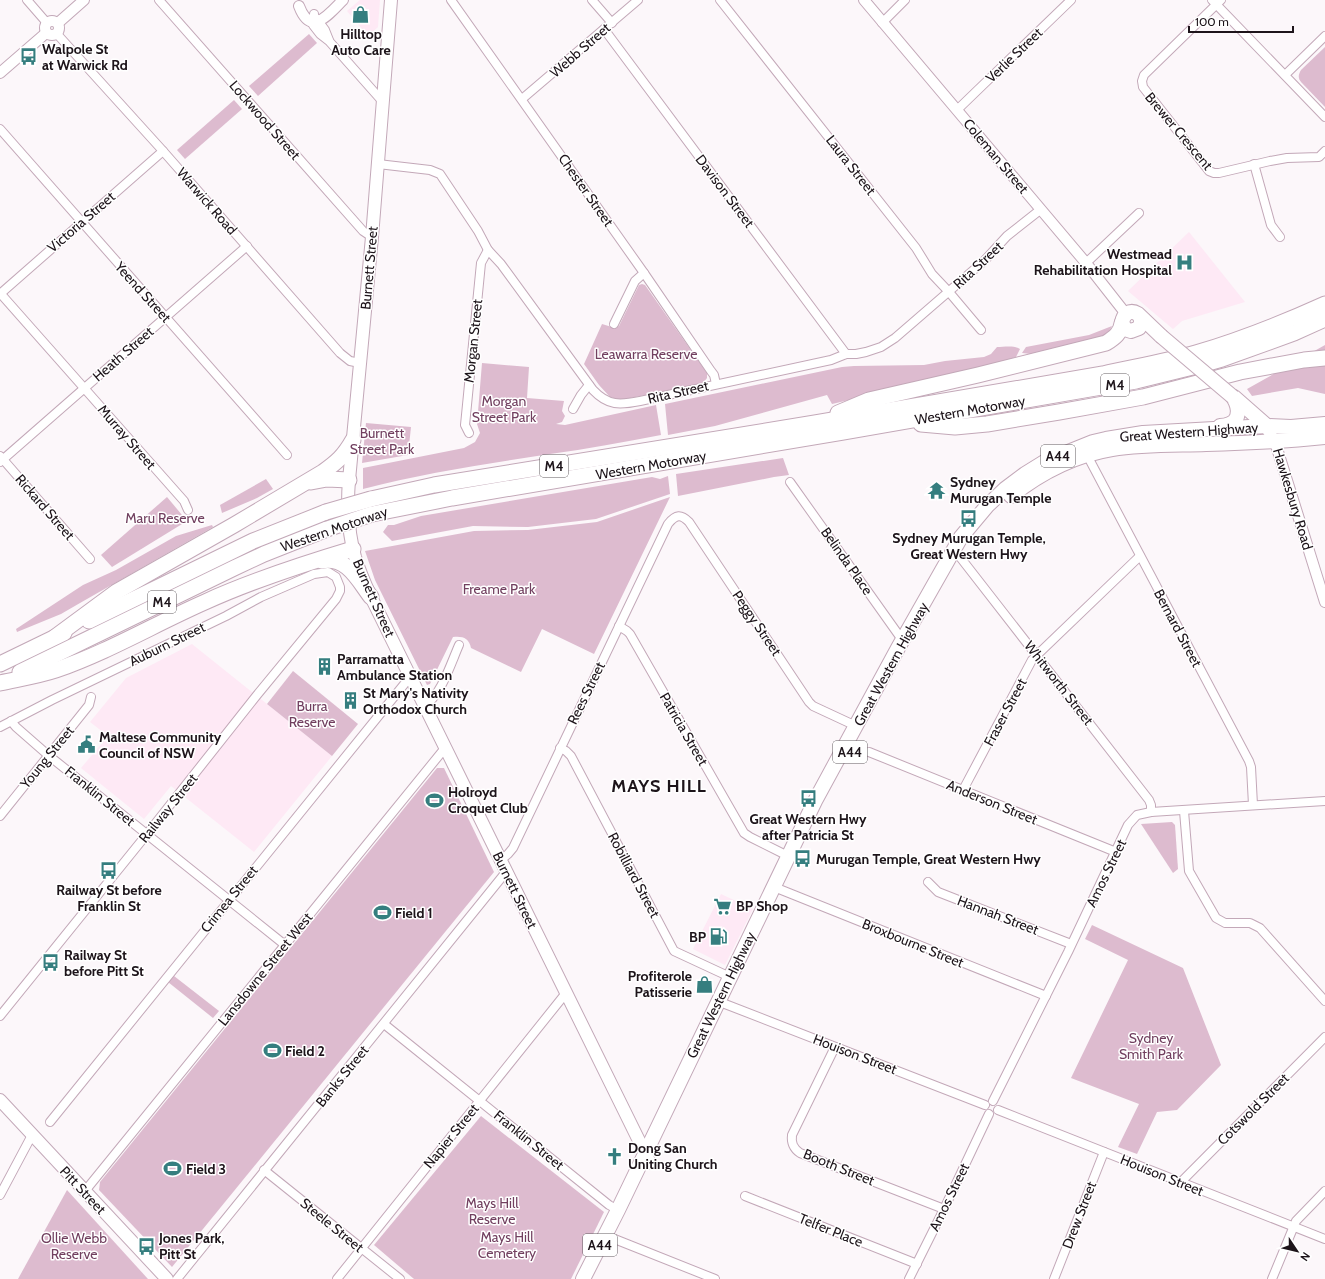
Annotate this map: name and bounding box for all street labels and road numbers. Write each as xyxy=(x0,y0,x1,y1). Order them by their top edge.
street label: Webb Street xyxy=(546,19,614,81)
street label: Verlie Street xyxy=(982,23,1046,86)
street label: Lockwood Street xyxy=(226,77,305,164)
street label: Brewer Crescent xyxy=(1141,88,1217,174)
street label: Coleman Street xyxy=(959,115,1033,197)
street label: Laura Street xyxy=(822,131,880,199)
street label: Chester Street xyxy=(554,150,618,230)
street label: Davison Street xyxy=(692,151,758,231)
street label: Warwick Road xyxy=(173,164,241,238)
street label: Victoria Street xyxy=(43,187,119,256)
street label: Burnett Street xyxy=(356,225,382,310)
street label: Rita Street xyxy=(949,237,1007,293)
street label: Yeend Street xyxy=(110,257,175,326)
street label: Morgan Street xyxy=(460,298,486,384)
street label: Heath Street xyxy=(89,322,157,385)
road number: M4 xyxy=(1101,374,1129,396)
street label: Rita Street xyxy=(646,376,710,408)
street label: Western Motorway xyxy=(913,391,1027,429)
street label: Murray Street xyxy=(94,401,160,473)
street label: Great Western Highway xyxy=(1119,418,1259,446)
road number: A44 xyxy=(1041,445,1075,467)
street label: Western Motorway xyxy=(594,446,708,484)
street label: Hawkesbury Road xyxy=(1269,446,1317,552)
road number: M4 xyxy=(540,455,568,477)
street label: Rickard Street xyxy=(11,470,79,544)
street label: Western Motorway xyxy=(278,502,390,556)
street label: Belinda Place xyxy=(817,524,877,598)
street label: Burnett Street xyxy=(349,556,399,640)
street label: Bernard Street xyxy=(1150,586,1206,670)
street label: Peggy Street xyxy=(729,587,786,659)
road number: M4 xyxy=(148,591,176,613)
street label: Great Western Highway xyxy=(849,599,933,729)
street label: Auburn Street xyxy=(126,618,208,670)
street label: Whitworth Street xyxy=(1020,637,1098,729)
street label: Rees Street xyxy=(563,659,609,727)
street label: Fraser Street xyxy=(980,675,1031,749)
street label: Patricia Street xyxy=(656,689,712,769)
street label: Young Street xyxy=(16,722,78,793)
road number: A44 xyxy=(833,741,867,763)
street label: Franklin Street xyxy=(61,762,139,830)
street label: Railway Street xyxy=(135,769,202,846)
street label: Anderson Street xyxy=(944,776,1040,828)
street label: Robilliard Street xyxy=(604,829,664,921)
street label: Amos Street xyxy=(1082,836,1130,910)
street label: Burnett Street xyxy=(489,848,542,932)
street label: Crimea Street xyxy=(196,862,262,936)
street label: Hannah Street xyxy=(955,891,1041,939)
street label: Lansdowne Street West xyxy=(214,909,316,1029)
street label: Broxbourne Street xyxy=(860,914,967,972)
street label: Great Western Highway xyxy=(682,929,760,1061)
street label: Houison Street xyxy=(811,1030,900,1078)
street label: Banks Street xyxy=(312,1041,372,1110)
street label: Cotswold Street xyxy=(1213,1069,1293,1149)
street label: Napier Street xyxy=(419,1100,483,1172)
street label: Franklin Street xyxy=(490,1106,568,1174)
street label: Booth Street xyxy=(801,1145,877,1190)
street label: Houison Street xyxy=(1118,1150,1206,1200)
street label: Amos Street xyxy=(925,1160,973,1234)
street label: Pitt Street xyxy=(56,1162,110,1218)
street label: Drew Street xyxy=(1058,1178,1100,1251)
street label: Steele Street xyxy=(297,1194,368,1256)
street label: Telfer Place xyxy=(796,1209,866,1251)
road number: A44 xyxy=(583,1234,617,1256)

